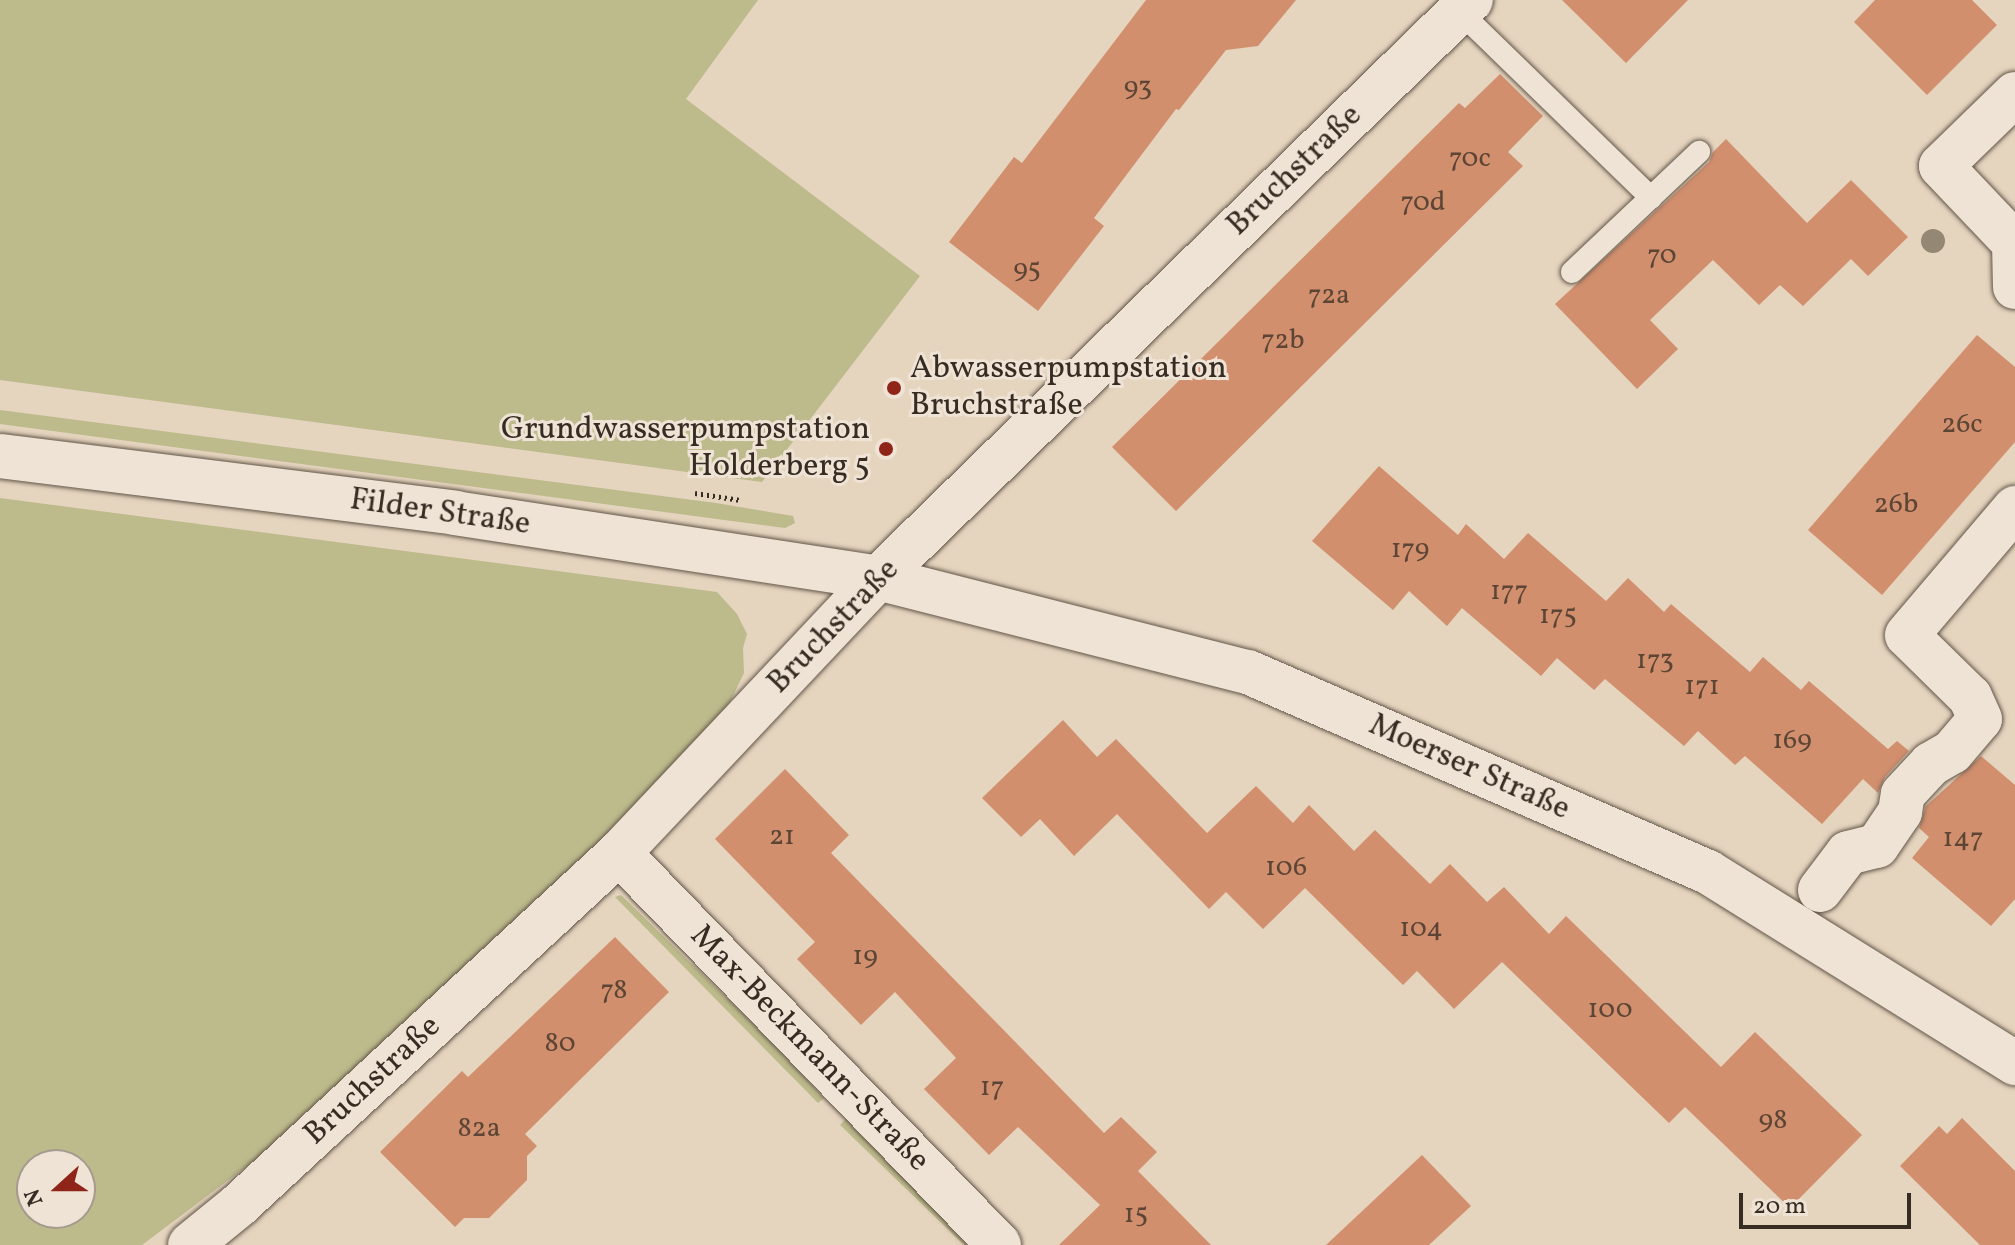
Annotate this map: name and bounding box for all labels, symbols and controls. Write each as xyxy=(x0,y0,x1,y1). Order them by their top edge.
house number: 93 xyxy=(1124,71,1152,105)
street label: Bruchstraße xyxy=(1220,97,1370,245)
house number: 70c xyxy=(1449,142,1491,176)
house number: 70d xyxy=(1400,186,1446,220)
house number: 70 xyxy=(1647,239,1677,273)
house number: 95 xyxy=(1013,253,1041,287)
house number: 72a xyxy=(1308,279,1350,313)
house number: 72b xyxy=(1261,324,1305,358)
place label: Abwasserpumpstation Bruchstraße xyxy=(910,351,1227,426)
marker: Abwasserpumpstation Bruchstraße xyxy=(885,379,903,397)
house number: 26c xyxy=(1941,408,1983,442)
place label: Grundwasserpumpstation Holderberg 5 xyxy=(501,412,870,487)
marker: Grundwasserpumpstation Holderberg 5 xyxy=(877,440,895,458)
street label: Filder Straße xyxy=(347,481,533,545)
house number: 26b xyxy=(1874,488,1918,522)
house number: 179 xyxy=(1391,533,1429,567)
street label: Bruchstraße xyxy=(760,552,908,702)
house number: 177 xyxy=(1490,575,1528,609)
house number: 175 xyxy=(1539,599,1577,633)
house number: 173 xyxy=(1636,644,1674,678)
house number: 171 xyxy=(1684,670,1720,704)
street label: Moerser Straße xyxy=(1363,707,1575,829)
house number: 169 xyxy=(1772,724,1812,758)
house number: 21 xyxy=(769,820,795,854)
house number: 147 xyxy=(1942,822,1984,856)
house number: 106 xyxy=(1265,851,1307,885)
house number: 104 xyxy=(1399,912,1443,946)
street label: Max-Beckmann-Straße xyxy=(681,918,937,1180)
house number: 19 xyxy=(852,940,878,974)
house number: 78 xyxy=(601,974,627,1008)
house number: 100 xyxy=(1587,993,1633,1027)
street label: Bruchstraße xyxy=(297,1008,449,1154)
house number: 80 xyxy=(544,1027,576,1061)
house number: 17 xyxy=(980,1071,1004,1105)
house number: 98 xyxy=(1759,1104,1787,1138)
house number: 82a xyxy=(457,1112,501,1146)
north arrow xyxy=(16,1149,96,1229)
scale bar xyxy=(1743,1177,1915,1227)
text: N xyxy=(18,1184,52,1210)
text: 20 m xyxy=(1753,1190,1806,1224)
house number: 15 xyxy=(1124,1198,1148,1232)

